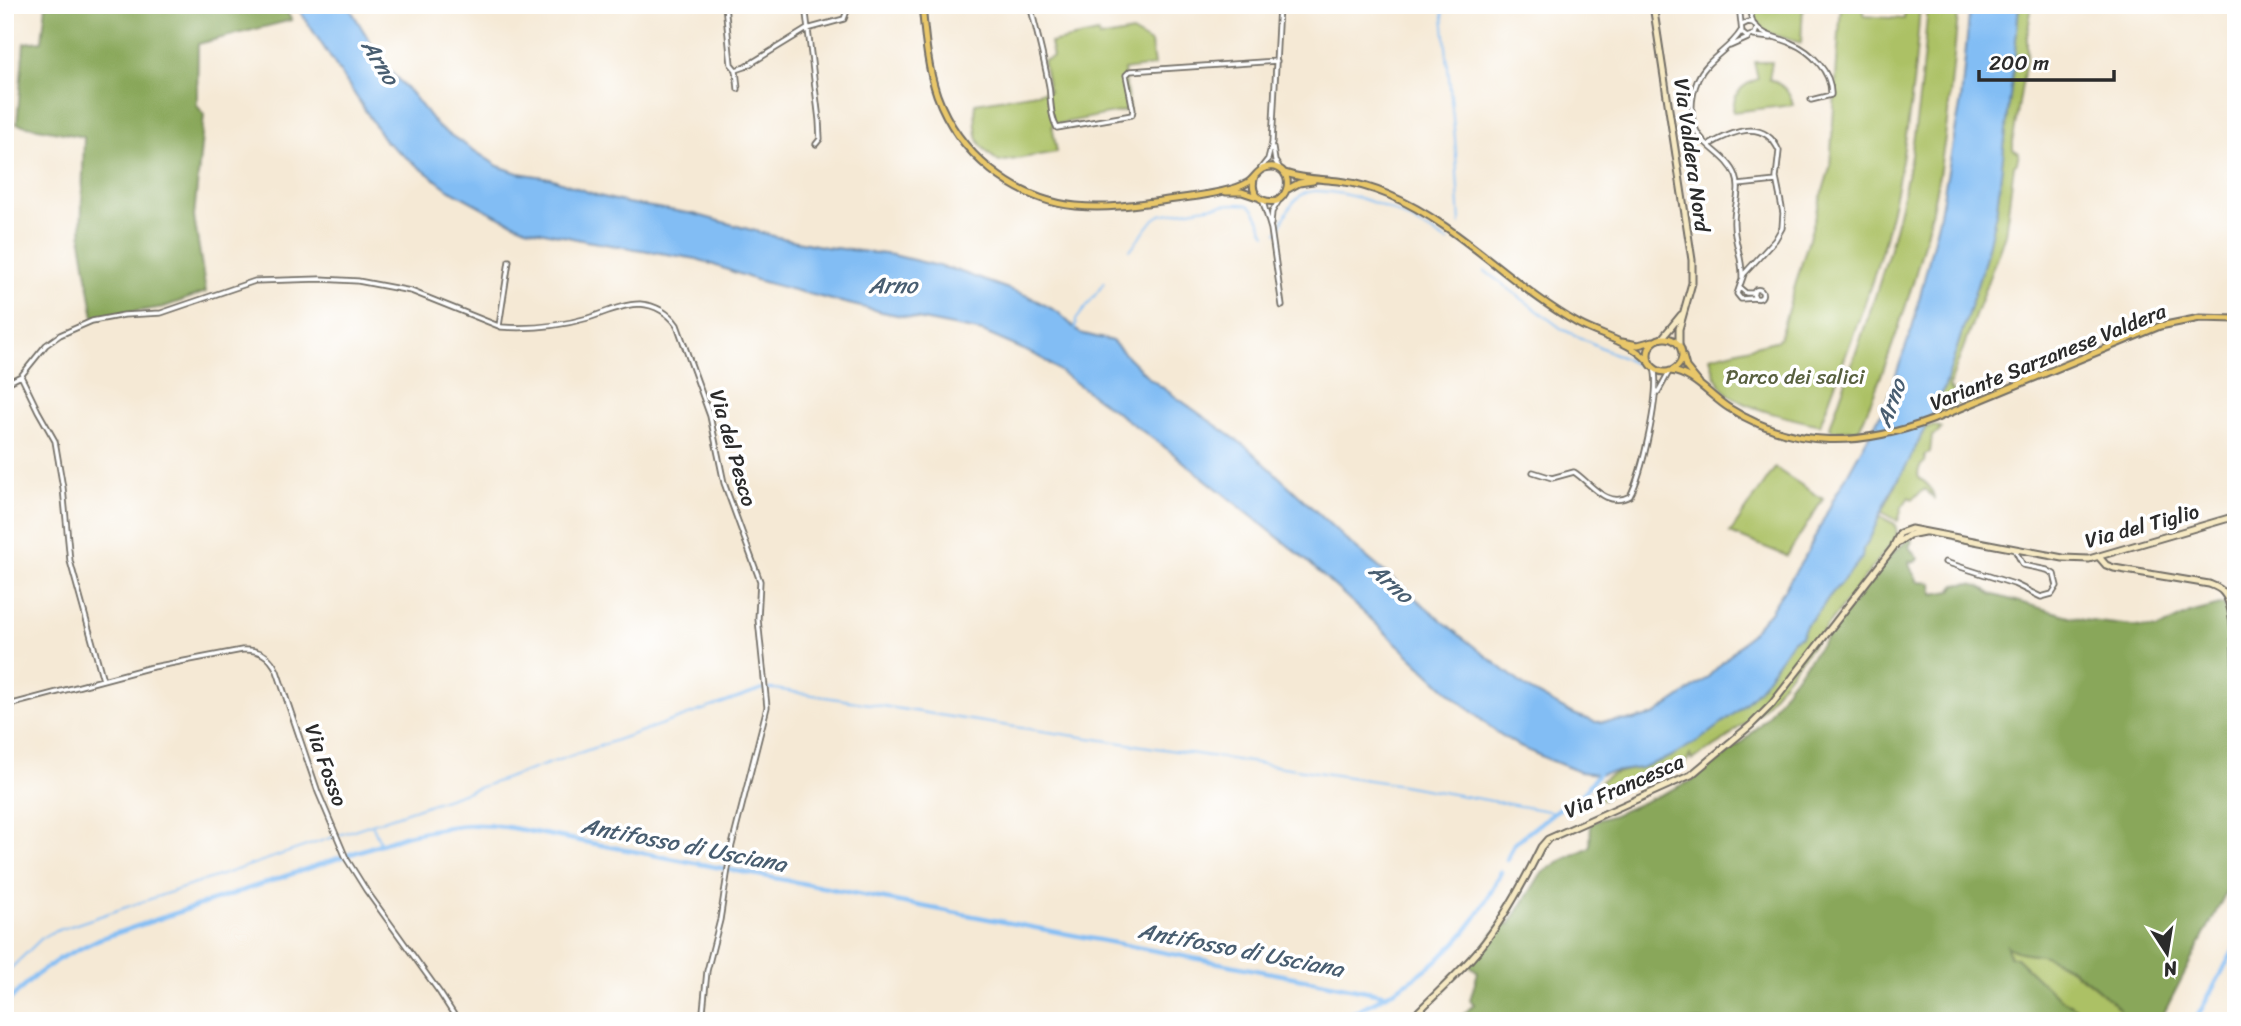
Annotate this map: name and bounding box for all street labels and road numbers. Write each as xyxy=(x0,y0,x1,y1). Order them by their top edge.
street label: Via Valdera Nord xyxy=(1662,76,1722,236)
street label: Variante Sarzanese Valdera xyxy=(1924,292,2172,422)
street label: Via del Pesco xyxy=(698,385,768,511)
street label: Via del Tiglio xyxy=(2080,492,2204,560)
street label: Via Fosso xyxy=(293,718,359,812)
street label: Via Francesca xyxy=(1558,742,1691,829)

